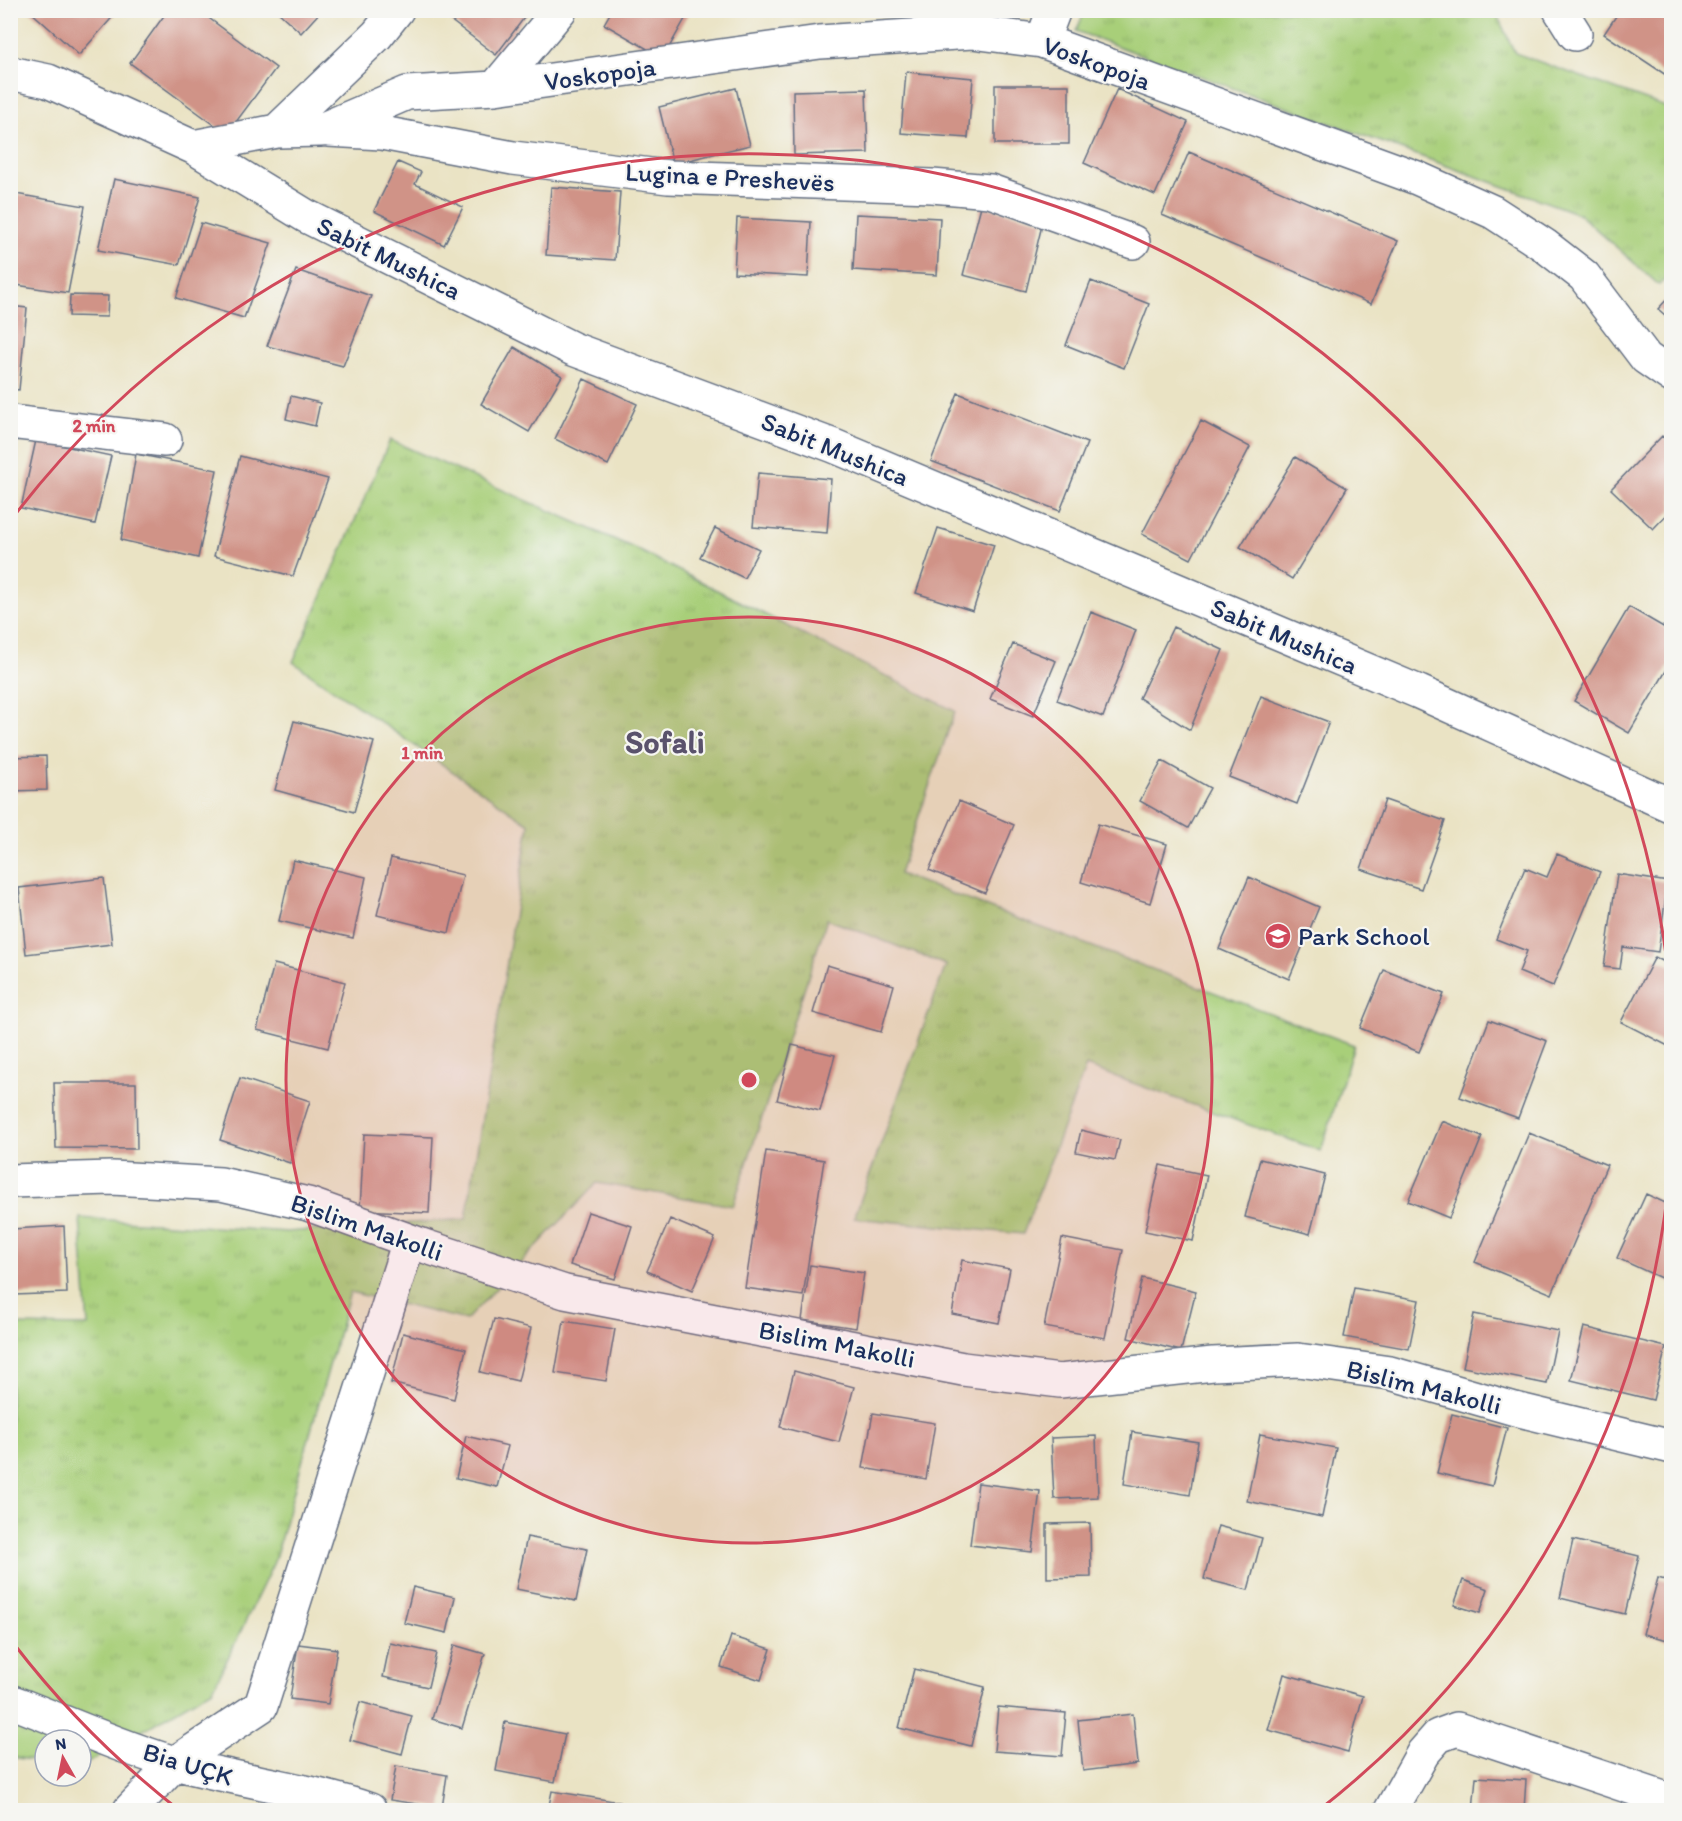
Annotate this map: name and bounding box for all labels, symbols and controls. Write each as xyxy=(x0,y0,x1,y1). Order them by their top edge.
street label: Voskopoja xyxy=(1039,29,1156,97)
street label: Voskopoja xyxy=(542,50,658,98)
street label: Lugina e Preshevës xyxy=(624,156,836,198)
street label: Sabit Mushica xyxy=(312,209,466,307)
street label: Sabit Mushica xyxy=(757,405,914,493)
text: 2 min xyxy=(73,415,116,437)
street label: Sabit Mushica xyxy=(1206,591,1362,681)
district label: Sofali xyxy=(625,723,705,761)
text: 1 min xyxy=(401,742,443,764)
place label: Park School xyxy=(1298,920,1430,952)
school or university icon: Park School xyxy=(1263,921,1293,951)
centre of rings xyxy=(739,1070,759,1090)
street label: Bislim Makolli xyxy=(287,1186,447,1268)
street label: Bislim Makolli xyxy=(756,1313,918,1375)
street label: Bislim Makolli xyxy=(1343,1352,1505,1422)
north arrow xyxy=(33,1728,93,1788)
text: N xyxy=(54,1733,68,1754)
street label: Bia UÇK xyxy=(139,1735,237,1793)

